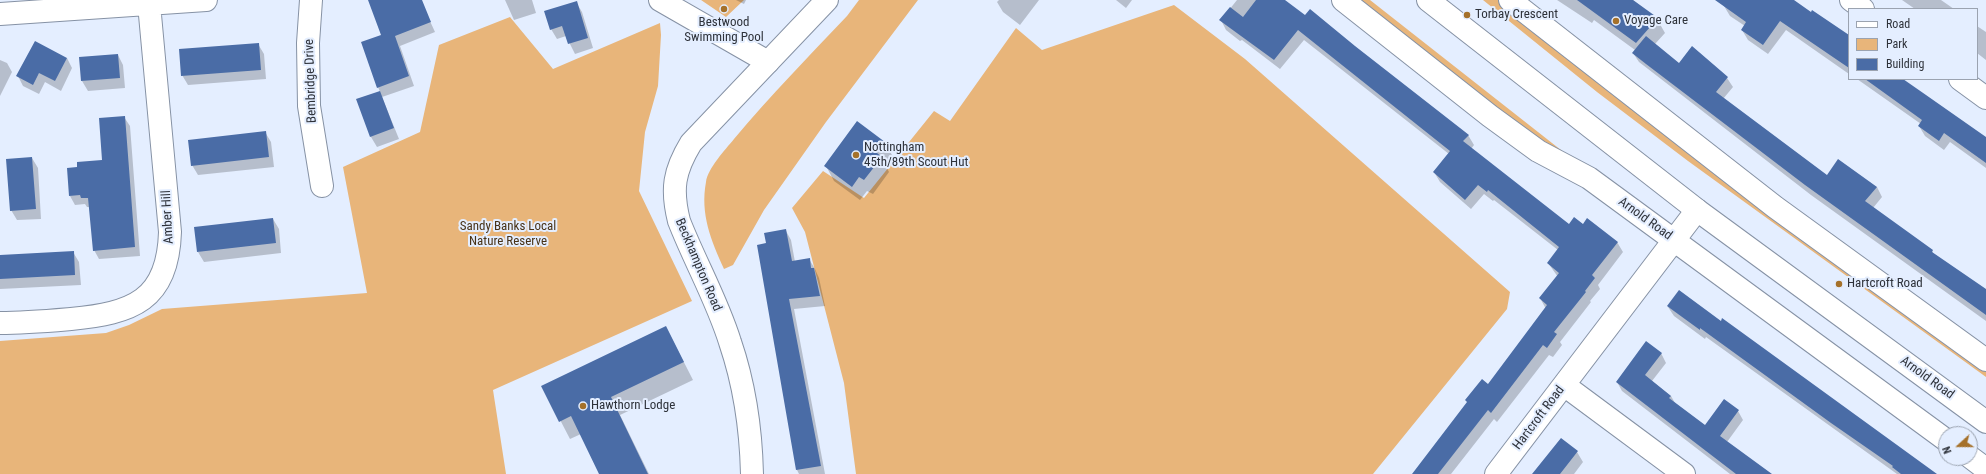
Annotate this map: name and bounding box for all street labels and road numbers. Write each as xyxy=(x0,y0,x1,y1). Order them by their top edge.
street label: Bembridge Drive xyxy=(302,39,320,123)
street label: Amber Hill xyxy=(159,190,177,244)
street label: Arnold Road xyxy=(1615,194,1675,244)
street label: Beckhampton Road xyxy=(671,216,725,314)
street label: Arnold Road xyxy=(1897,353,1957,403)
street label: Hartcroft Road xyxy=(1510,383,1568,453)

